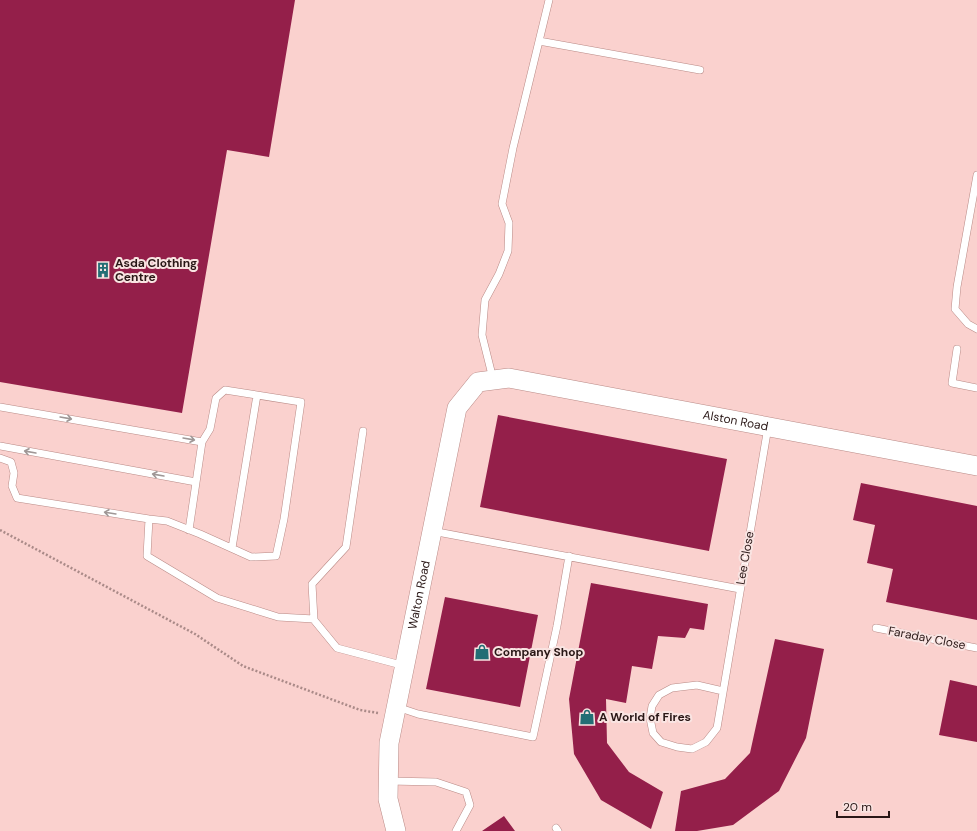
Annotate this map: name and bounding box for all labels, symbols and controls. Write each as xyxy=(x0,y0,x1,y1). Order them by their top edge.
place label: Asda Clothing Centre xyxy=(115,255,197,285)
building icon: Asda Clothing Centre xyxy=(94,261,112,279)
street label: Alston Road xyxy=(702,407,770,435)
one-way arrow xyxy=(59,414,72,422)
one-way arrow xyxy=(182,436,195,444)
one-way arrow xyxy=(24,447,37,455)
one-way arrow xyxy=(152,471,165,479)
one-way arrow xyxy=(104,509,117,517)
street label: Lee Close xyxy=(732,530,758,586)
street label: Walton Road xyxy=(404,559,434,631)
street label: Faraday Close xyxy=(887,623,967,653)
shop icon: Company Shop xyxy=(473,643,491,661)
place label: Company Shop xyxy=(494,644,584,660)
shop icon: A World of Fires xyxy=(578,708,596,726)
place label: A World of Fires xyxy=(599,709,691,725)
scale bar xyxy=(837,793,889,819)
text: 20 m xyxy=(843,799,872,815)

